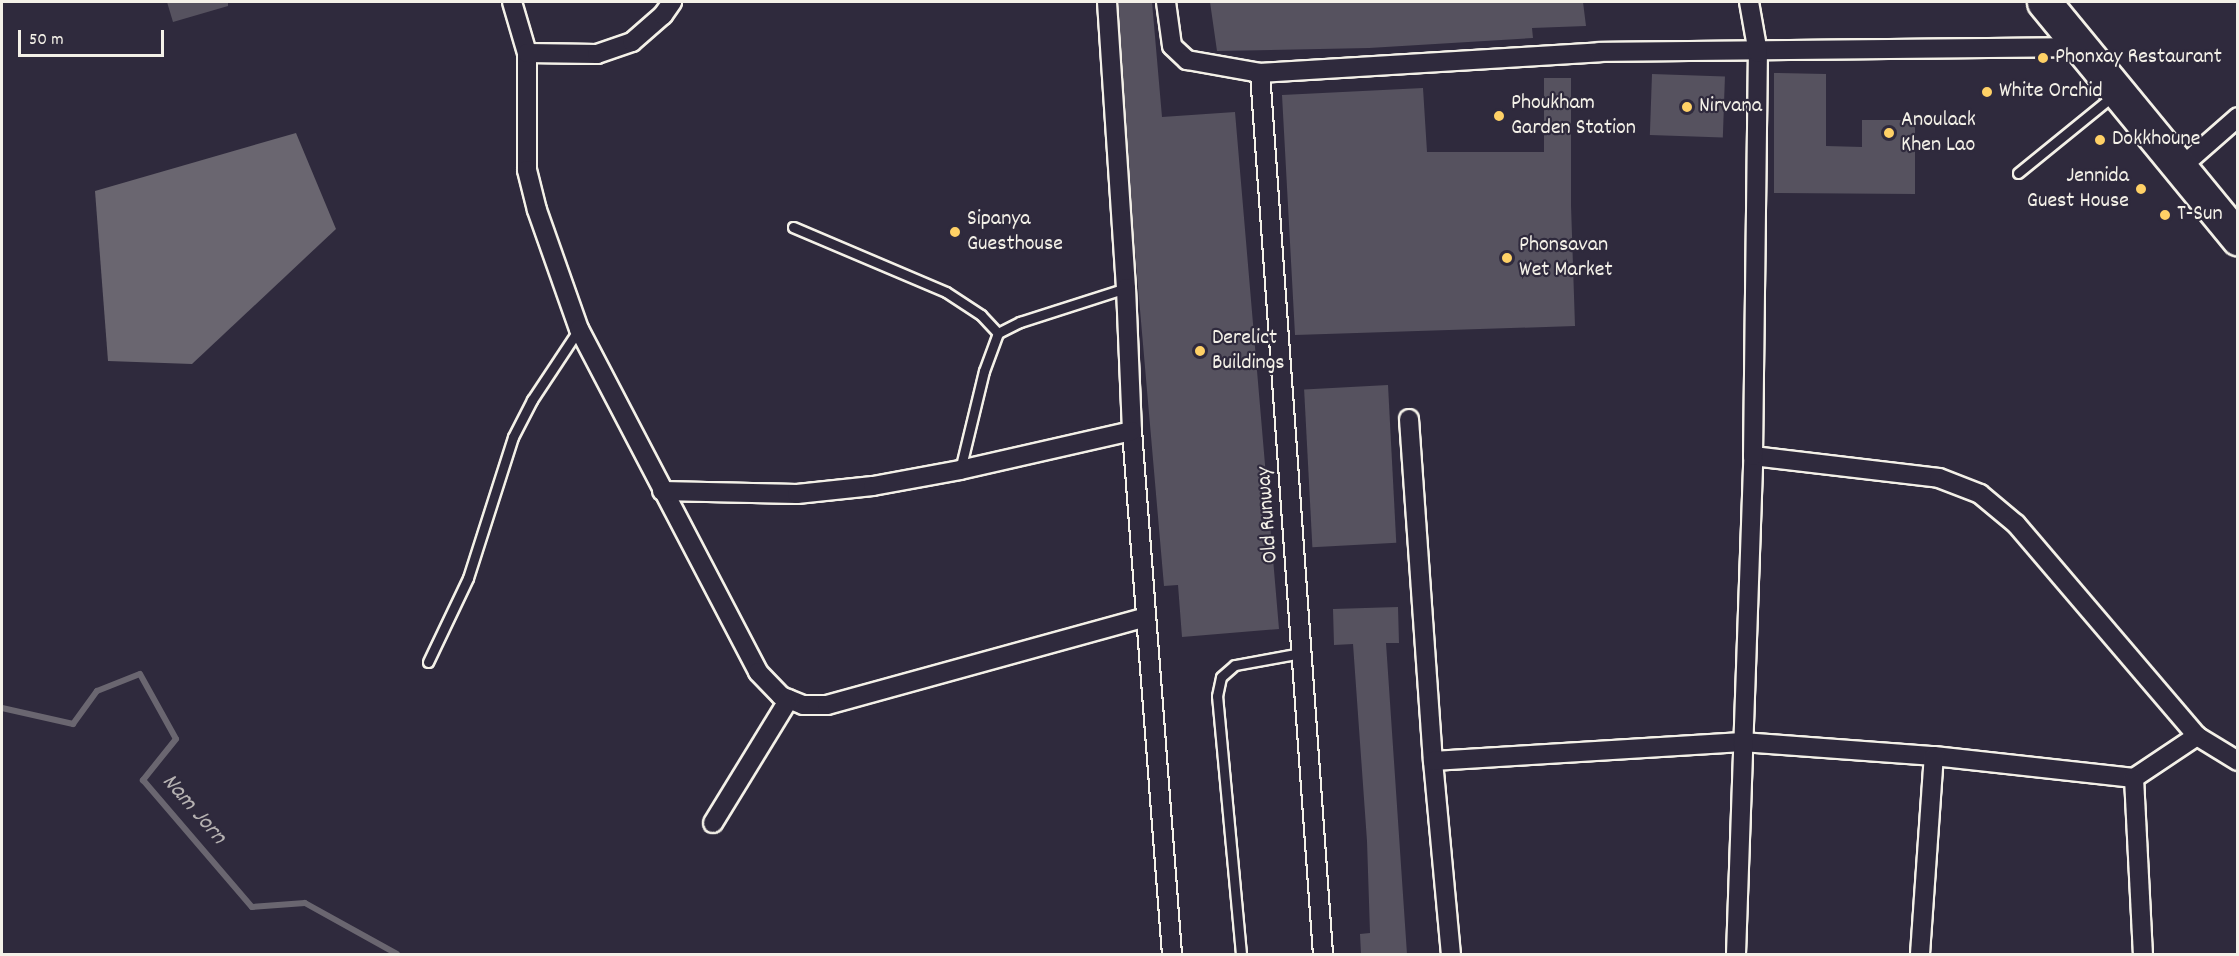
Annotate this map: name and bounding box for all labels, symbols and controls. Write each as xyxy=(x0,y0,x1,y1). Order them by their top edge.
scale bar xyxy=(21,18,166,56)
text: 50 m xyxy=(29,28,64,53)
place label: Phonxay Restaurant xyxy=(2055,45,2222,71)
marker: Phonxay Restaurant xyxy=(2036,51,2050,65)
place label: White Orchid xyxy=(1999,79,2103,105)
marker: White Orchid xyxy=(1980,85,1994,99)
place label: Phoukham Garden Station xyxy=(1511,90,1636,142)
place label: Nirvana xyxy=(1699,94,1762,120)
marker: Nirvana xyxy=(1680,100,1694,114)
place label: Anoulack Khen Lao xyxy=(1901,107,1976,158)
marker: Phoukham Garden Station xyxy=(1492,109,1506,123)
marker: Anoulack Khen Lao xyxy=(1882,126,1896,140)
place label: Dokkhoune xyxy=(2112,127,2200,153)
marker: Dokkhoune xyxy=(2093,133,2107,147)
place label: Jennida Guest House xyxy=(2027,163,2129,214)
marker: Jennida Guest House xyxy=(2134,182,2148,196)
place label: T-Sun xyxy=(2177,202,2223,228)
place label: Sipanya Guesthouse xyxy=(967,206,1063,258)
marker: T-Sun xyxy=(2158,208,2172,222)
marker: Sipanya Guesthouse xyxy=(948,225,962,239)
place label: Phonsavan Wet Market xyxy=(1519,232,1613,284)
marker: Phonsavan Wet Market xyxy=(1500,251,1514,265)
place label: Derelict Buildings xyxy=(1212,325,1285,376)
marker: Derelict Buildings xyxy=(1193,344,1207,358)
street label: Old Runway xyxy=(1251,466,1285,564)
water label: Nam Jorn xyxy=(154,769,232,851)

